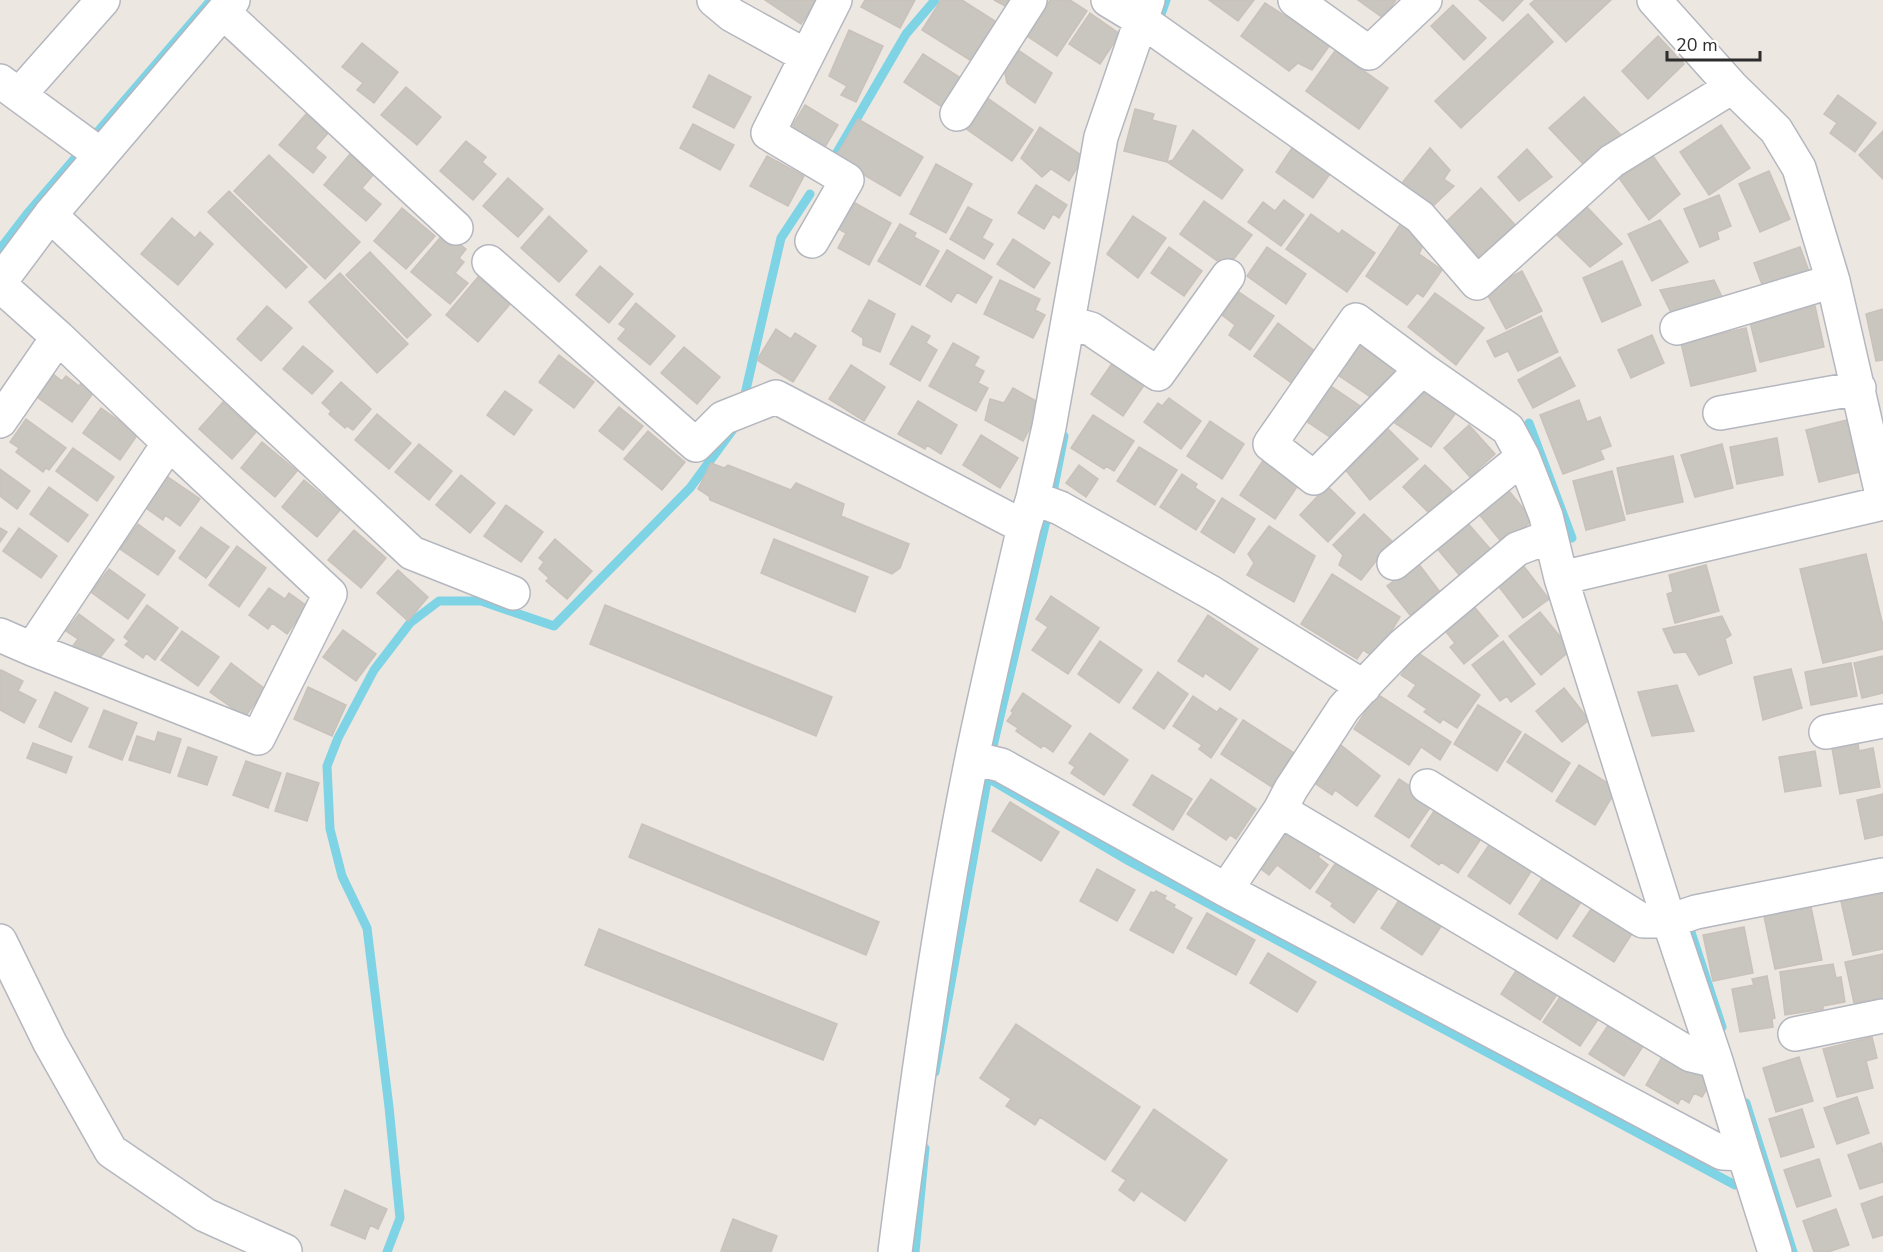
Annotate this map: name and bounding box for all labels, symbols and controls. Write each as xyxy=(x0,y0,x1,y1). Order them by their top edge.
scale bar xyxy=(1667,24,1760,62)
text: 20 m xyxy=(1676,33,1718,57)

